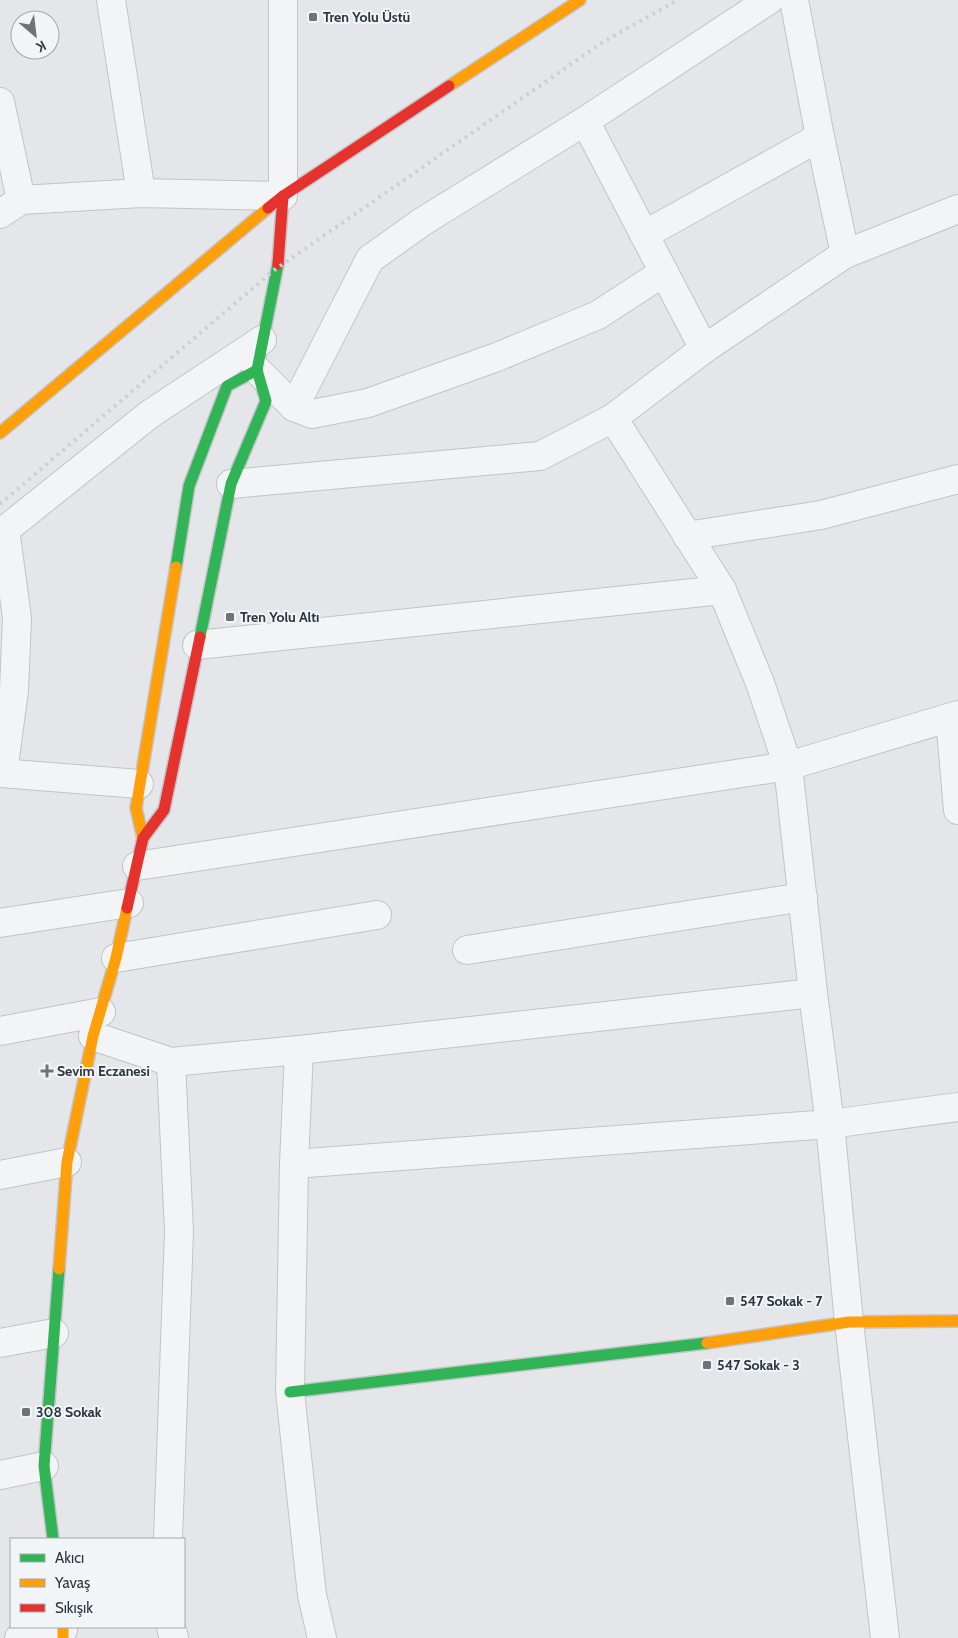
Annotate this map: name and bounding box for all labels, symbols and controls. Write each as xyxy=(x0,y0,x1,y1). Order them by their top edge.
place label: Tren Yolu Üstü xyxy=(323,8,410,26)
north arrow xyxy=(10,10,60,60)
marker: Tren Yolu Üstü xyxy=(307,11,319,23)
text: K xyxy=(33,36,49,57)
place label: Tren Yolu Altı xyxy=(240,608,319,626)
marker: Tren Yolu Altı xyxy=(224,611,236,623)
place label: Sevim Eczanesi xyxy=(57,1062,150,1080)
marker: Sevim Eczanesi xyxy=(41,1065,53,1077)
place label: 547 Sokak - 7 xyxy=(740,1292,823,1310)
marker: 547 Sokak - 7 xyxy=(724,1295,736,1307)
place label: 547 Sokak - 3 xyxy=(717,1356,800,1374)
marker: 547 Sokak - 3 xyxy=(701,1359,713,1371)
place label: 308 Sokak xyxy=(36,1403,102,1421)
marker: 308 Sokak xyxy=(20,1406,32,1418)
legend xyxy=(10,1538,185,1628)
text: Akıcı xyxy=(55,1549,84,1567)
text: Yavaş xyxy=(54,1574,90,1592)
text: Sıkışık xyxy=(55,1599,93,1617)

